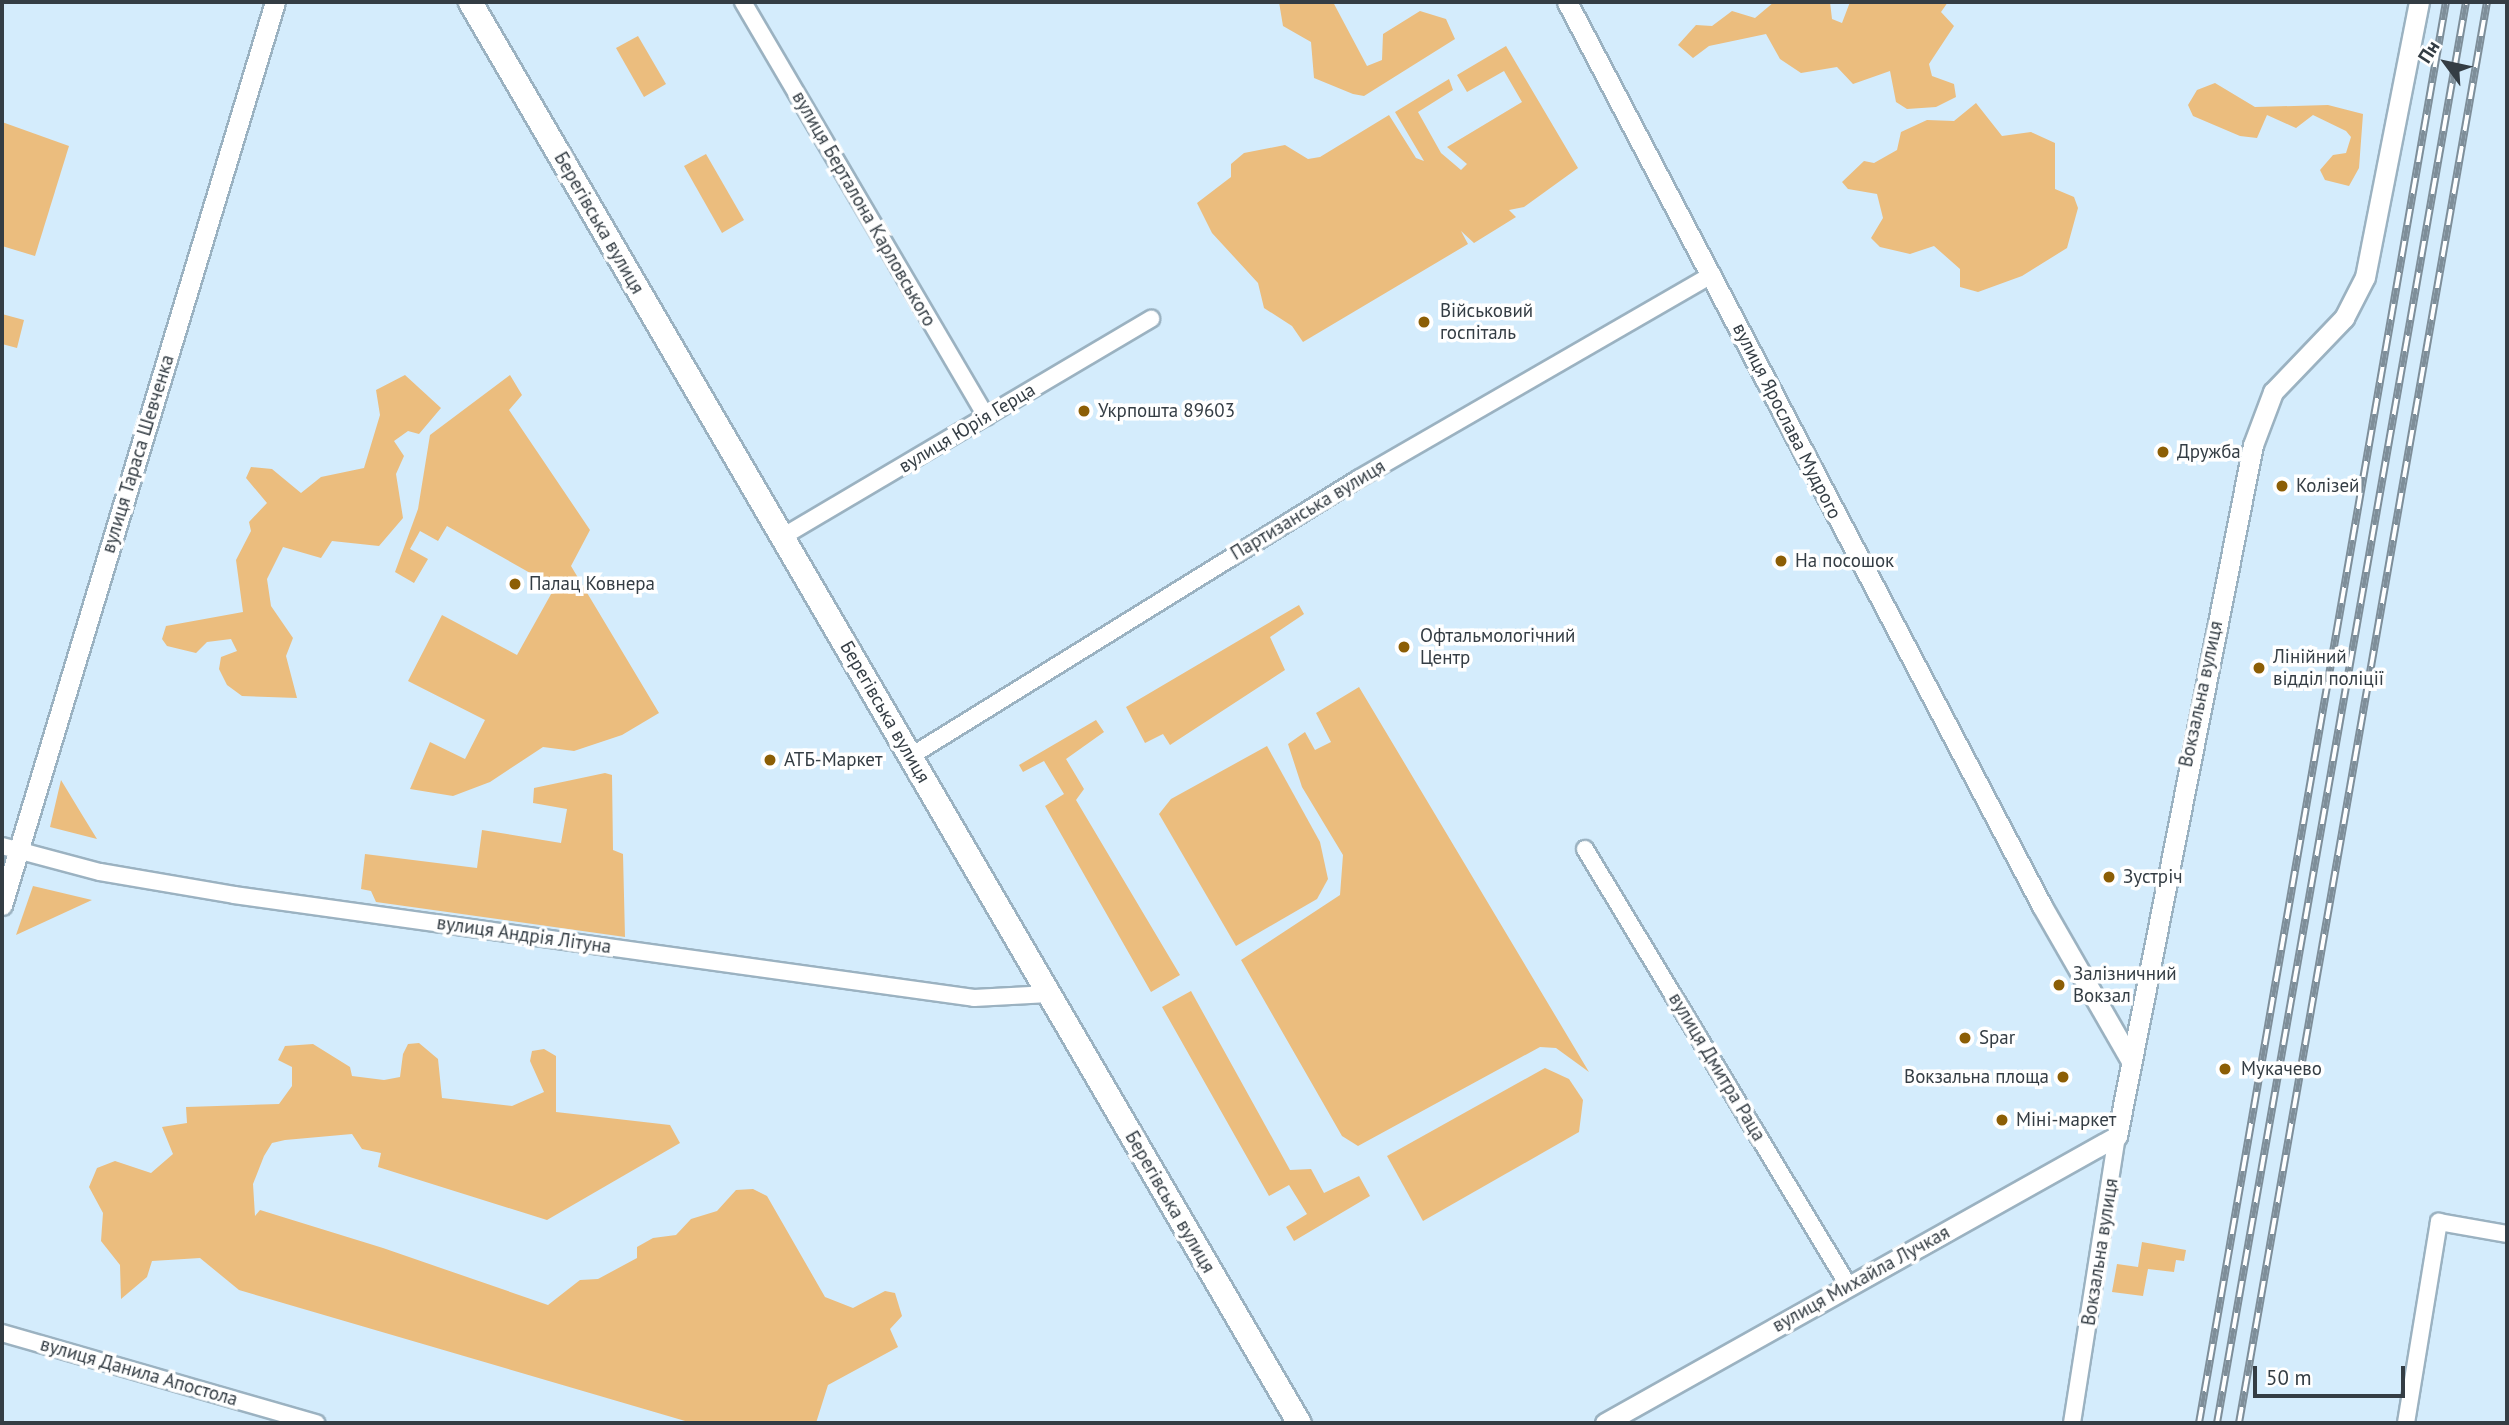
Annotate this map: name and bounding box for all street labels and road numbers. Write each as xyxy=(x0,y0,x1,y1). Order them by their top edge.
street label: вулиця Берталона Карловського xyxy=(787,87,941,331)
street label: Берегівська вулиця xyxy=(549,148,649,298)
street label: вулиця Ярослава Мудрого xyxy=(1728,319,1846,523)
street label: вулиця Тараса Шевченка xyxy=(97,352,179,556)
street label: вулиця Юрія Герца xyxy=(895,378,1039,478)
street label: Партизанська вулиця xyxy=(1227,455,1389,565)
street label: Вокзальна вулиця xyxy=(2174,619,2228,769)
street label: Берегівська вулиця xyxy=(835,637,935,787)
street label: вулиця Андрія Літуна xyxy=(435,911,613,959)
street label: вулиця Дмитра Раца xyxy=(1664,989,1770,1145)
street label: Берегівська вулиця xyxy=(1120,1127,1220,1277)
street label: Вокзальна вулиця xyxy=(2077,1177,2123,1327)
street label: вулиця Михайла Лучкая xyxy=(1768,1221,1954,1337)
street label: вулиця Данила Апостола xyxy=(37,1333,241,1411)

